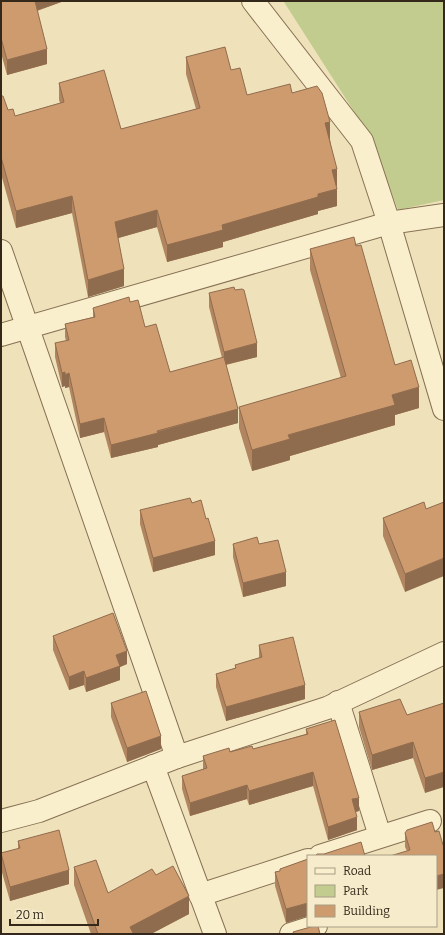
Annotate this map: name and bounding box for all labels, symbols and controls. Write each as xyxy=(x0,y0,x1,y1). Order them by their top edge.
legend xyxy=(307,855,437,927)
text: Road xyxy=(343,864,371,878)
text: Park xyxy=(343,884,369,898)
scale bar xyxy=(10,901,98,927)
text: Building xyxy=(343,904,390,918)
text: 20 m xyxy=(16,908,45,922)

